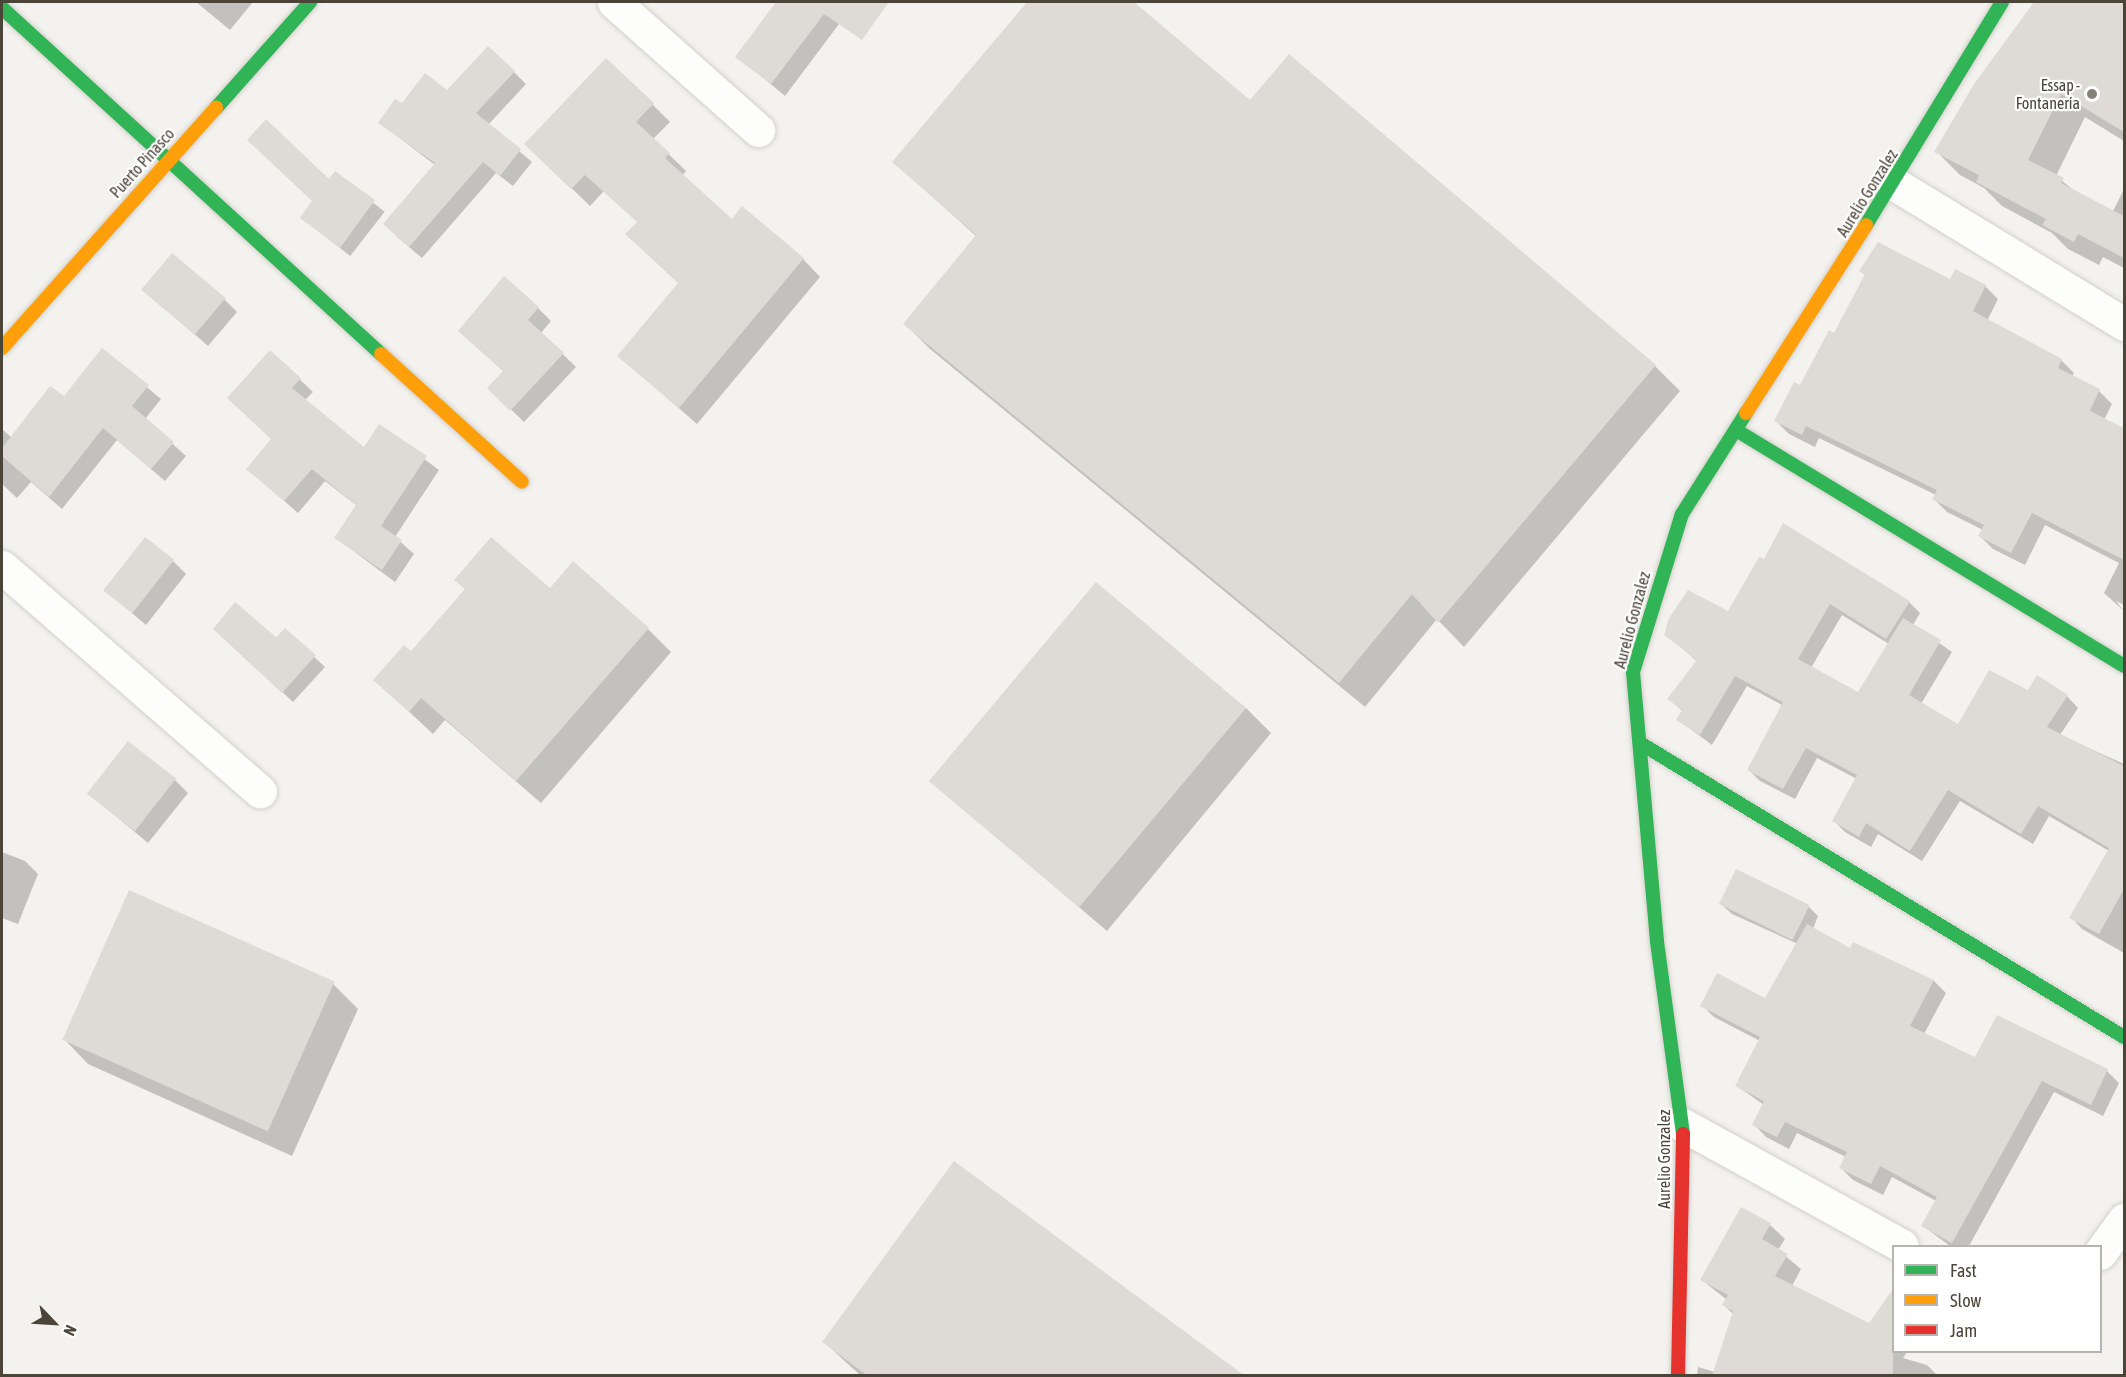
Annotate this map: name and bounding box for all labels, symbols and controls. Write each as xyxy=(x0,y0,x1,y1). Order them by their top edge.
place label: Essap - Fontanería xyxy=(2016,75,2080,113)
marker: Essap - Fontanería xyxy=(2085,87,2099,101)
street label: Puerto Pinasco xyxy=(106,124,178,202)
street label: Aurelio Gonzalez xyxy=(1833,146,1901,240)
street label: Aurelio Gonzalez xyxy=(1610,570,1654,670)
street label: Aurelio Gonzalez xyxy=(1654,1109,1674,1209)
legend xyxy=(1892,1245,2102,1353)
text: Fast xyxy=(1950,1260,1977,1281)
text: Slow xyxy=(1950,1290,1981,1311)
north arrow xyxy=(24,1293,84,1353)
text: Jam xyxy=(1950,1320,1977,1341)
text: N xyxy=(60,1323,80,1339)

